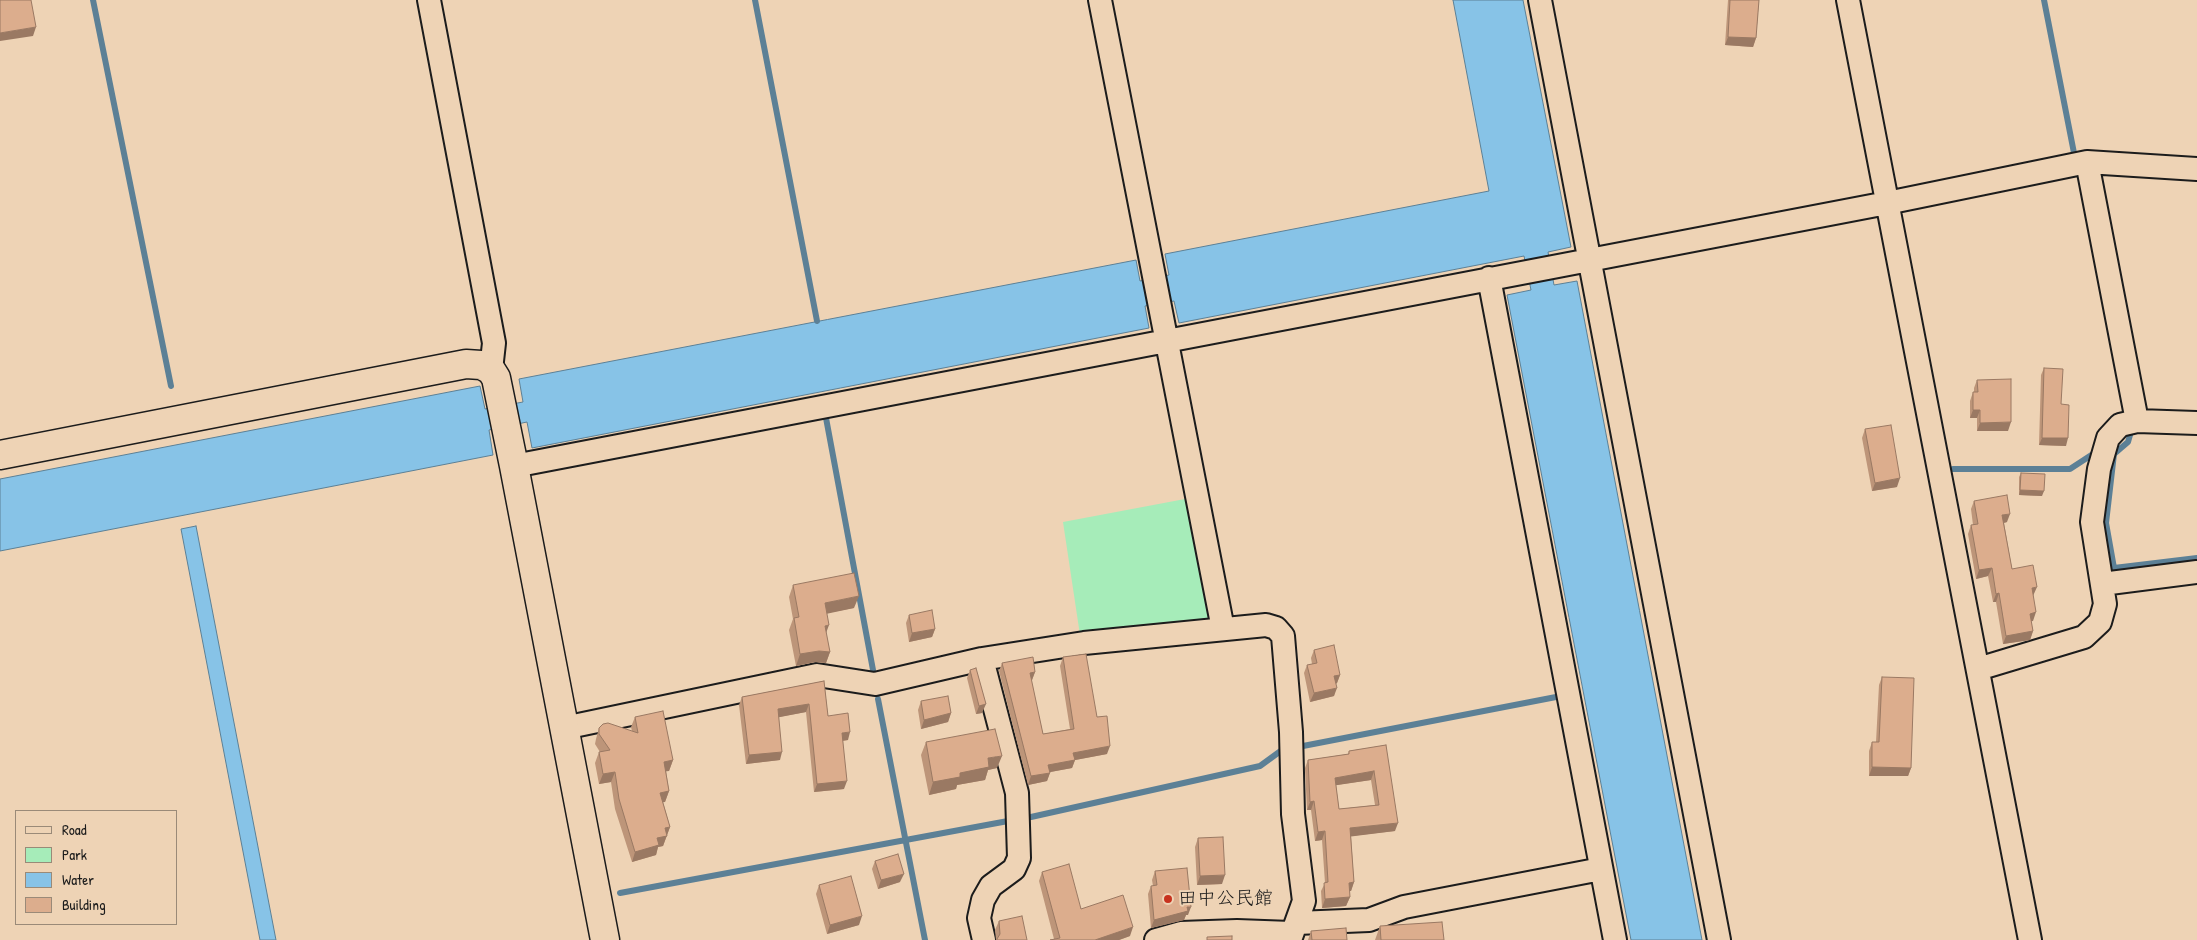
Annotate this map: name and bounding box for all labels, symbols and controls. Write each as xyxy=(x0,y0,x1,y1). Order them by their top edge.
legend xyxy=(15,810,178,925)
text: Road xyxy=(62,819,87,840)
text: Park xyxy=(62,844,87,865)
text: Water xyxy=(62,869,94,890)
place label: 田中公民館 xyxy=(1178,888,1273,910)
marker: 田中公民館 xyxy=(1162,893,1174,905)
text: Building xyxy=(62,894,106,915)

